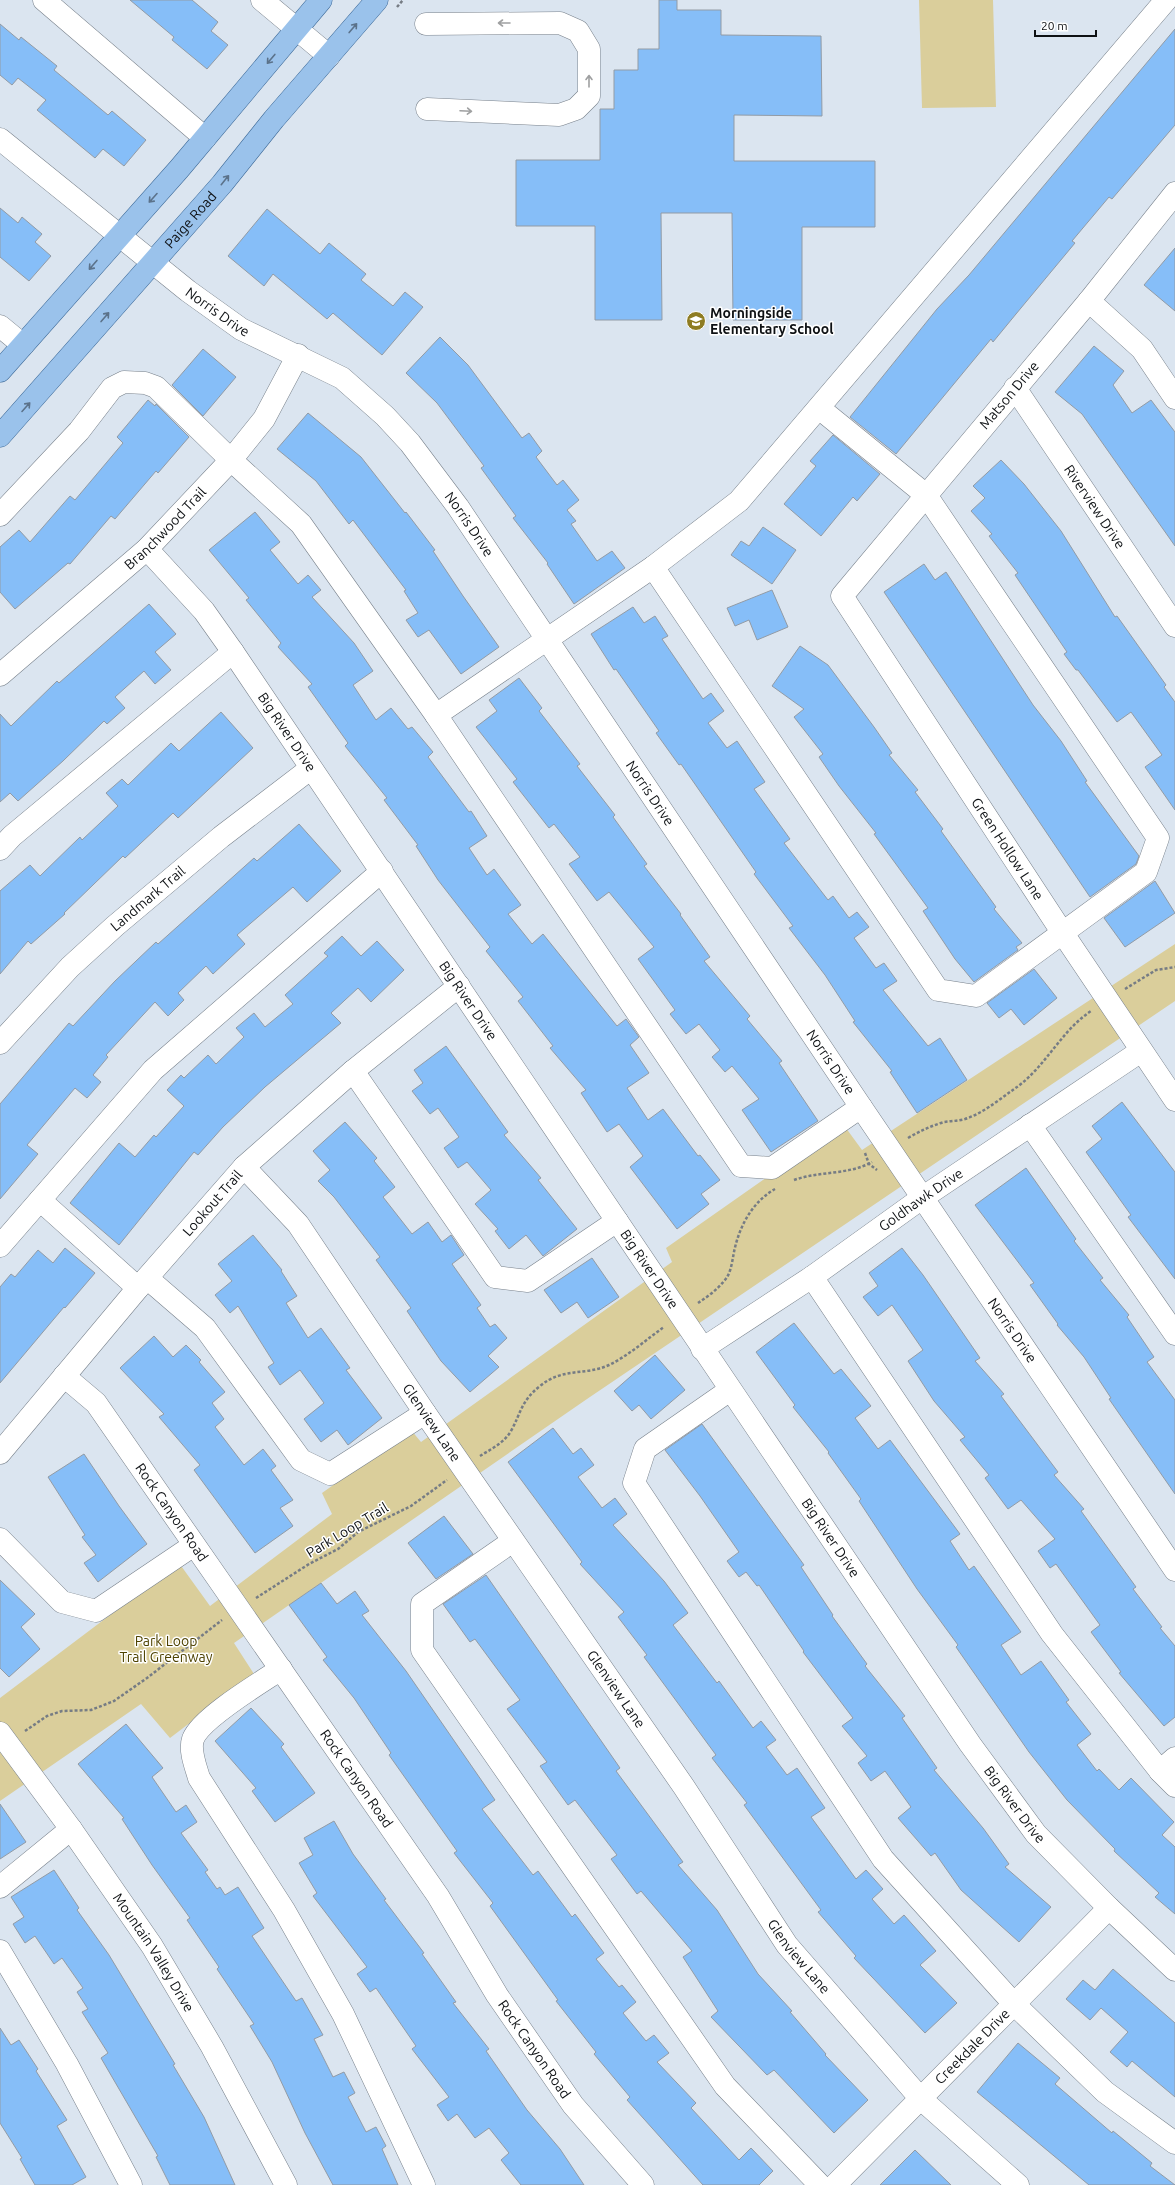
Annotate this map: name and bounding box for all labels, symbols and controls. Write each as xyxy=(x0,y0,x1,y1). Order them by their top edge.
scale bar xyxy=(1035,12,1096,38)
one-way arrow xyxy=(498,19,511,27)
text: 20 m xyxy=(1041,19,1068,32)
one-way arrow xyxy=(348,23,357,33)
one-way arrow xyxy=(267,54,276,64)
one-way arrow xyxy=(585,75,593,88)
one-way arrow xyxy=(459,107,472,114)
one-way arrow xyxy=(220,175,229,186)
street label: Paige Road xyxy=(161,188,220,252)
one-way arrow xyxy=(148,193,158,203)
one-way arrow xyxy=(89,260,98,270)
street label: Norris Drive xyxy=(182,284,252,340)
place label: Morningside Elementary School xyxy=(710,305,833,337)
school or university icon: Morningside Elementary School xyxy=(685,310,707,332)
one-way arrow xyxy=(101,312,110,323)
street label: Matson Drive xyxy=(976,358,1042,432)
one-way arrow xyxy=(21,402,31,412)
street label: Riverview Drive xyxy=(1061,462,1129,552)
street label: Branchwood Trail xyxy=(121,484,209,573)
street label: Norris Drive xyxy=(442,489,497,560)
street label: Big River Drive xyxy=(255,689,319,775)
street label: Norris Drive xyxy=(623,758,678,828)
street label: Green Hollow Lane xyxy=(968,795,1047,903)
street label: Landmark Trail xyxy=(107,862,189,934)
street label: Big River Drive xyxy=(436,958,501,1043)
street label: Norris Drive xyxy=(803,1027,858,1097)
street label: Goldhawk Drive xyxy=(876,1165,966,1234)
street label: Lookout Trail xyxy=(179,1167,246,1239)
street label: Big River Drive xyxy=(617,1227,682,1312)
street label: Norris Drive xyxy=(985,1295,1040,1366)
street label: Glenview Lane xyxy=(400,1381,464,1465)
street label: Rock Canyon Road xyxy=(132,1460,211,1565)
street label: Big River Drive xyxy=(798,1495,863,1580)
street label: Park Loop Trail xyxy=(303,1499,391,1561)
park label: Park Loop Trail Greenway xyxy=(120,1633,213,1665)
street label: Glenview Lane xyxy=(584,1647,649,1731)
street label: Rock Canyon Road xyxy=(317,1726,396,1831)
street label: Big River Drive xyxy=(981,1763,1048,1846)
street label: Mountain Valley Drive xyxy=(110,1890,197,2015)
street label: Glenview Lane xyxy=(764,1916,834,1997)
street label: Rock Canyon Road xyxy=(495,1997,574,2101)
street label: Creekdale Drive xyxy=(932,2005,1013,2087)

